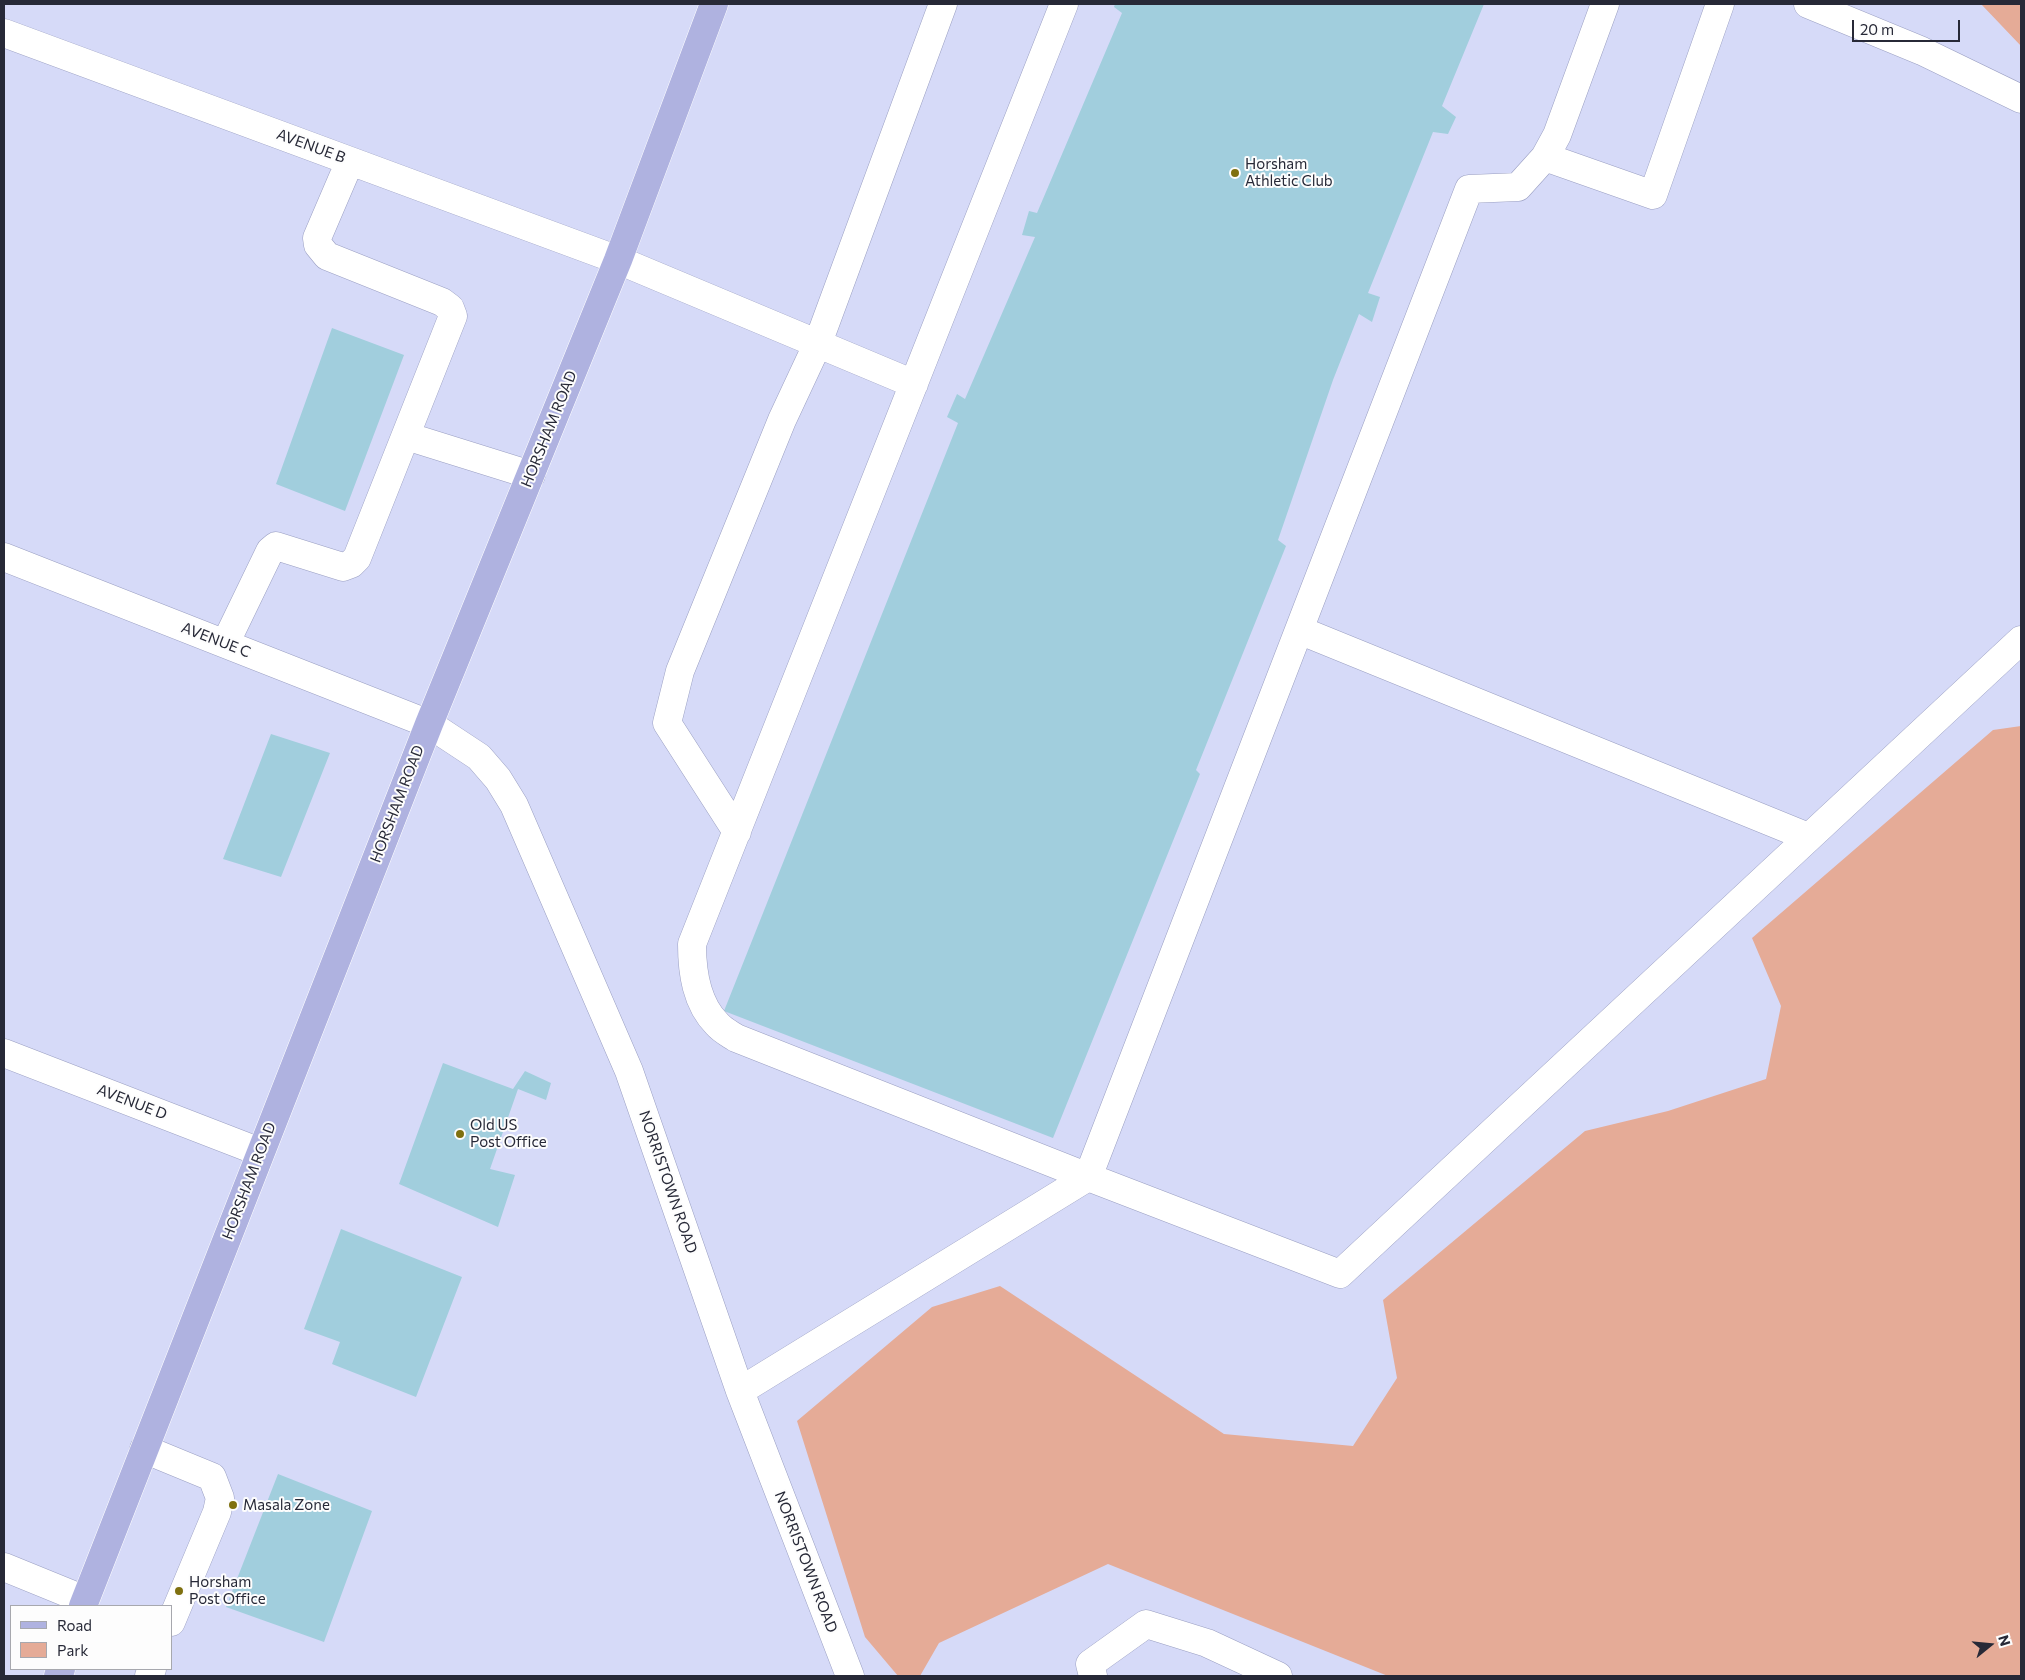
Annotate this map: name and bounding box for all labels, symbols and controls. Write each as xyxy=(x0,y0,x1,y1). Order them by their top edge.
scale bar xyxy=(1855,10,1962,42)
text: 20 m xyxy=(1860,20,1894,38)
street label: AVENUE B xyxy=(274,125,348,167)
place label: Horsham Athletic Club xyxy=(1245,155,1333,190)
marker: Horsham Athletic Club xyxy=(1229,167,1241,179)
street label: HORSHAM ROAD xyxy=(517,368,581,490)
street label: AVENUE C xyxy=(179,619,253,661)
street label: HORSHAM ROAD xyxy=(366,743,428,865)
street label: AVENUE D xyxy=(94,1080,170,1124)
street label: NORRISTOWN ROAD xyxy=(635,1108,701,1256)
place label: Old US Post Office xyxy=(470,1116,547,1151)
street label: HORSHAM ROAD xyxy=(218,1120,280,1242)
marker: Old US Post Office xyxy=(454,1128,466,1140)
street label: NORRISTOWN ROAD xyxy=(771,1489,841,1635)
place label: Masala Zone xyxy=(243,1496,330,1514)
marker: Masala Zone xyxy=(227,1499,239,1511)
place label: Horsham Post Office xyxy=(189,1573,266,1608)
marker: Horsham Post Office xyxy=(173,1585,185,1597)
legend xyxy=(10,1605,172,1670)
text: Road xyxy=(57,1616,92,1634)
north arrow xyxy=(1965,1620,2015,1670)
text: N xyxy=(1995,1633,2014,1648)
text: Park xyxy=(57,1641,88,1659)

